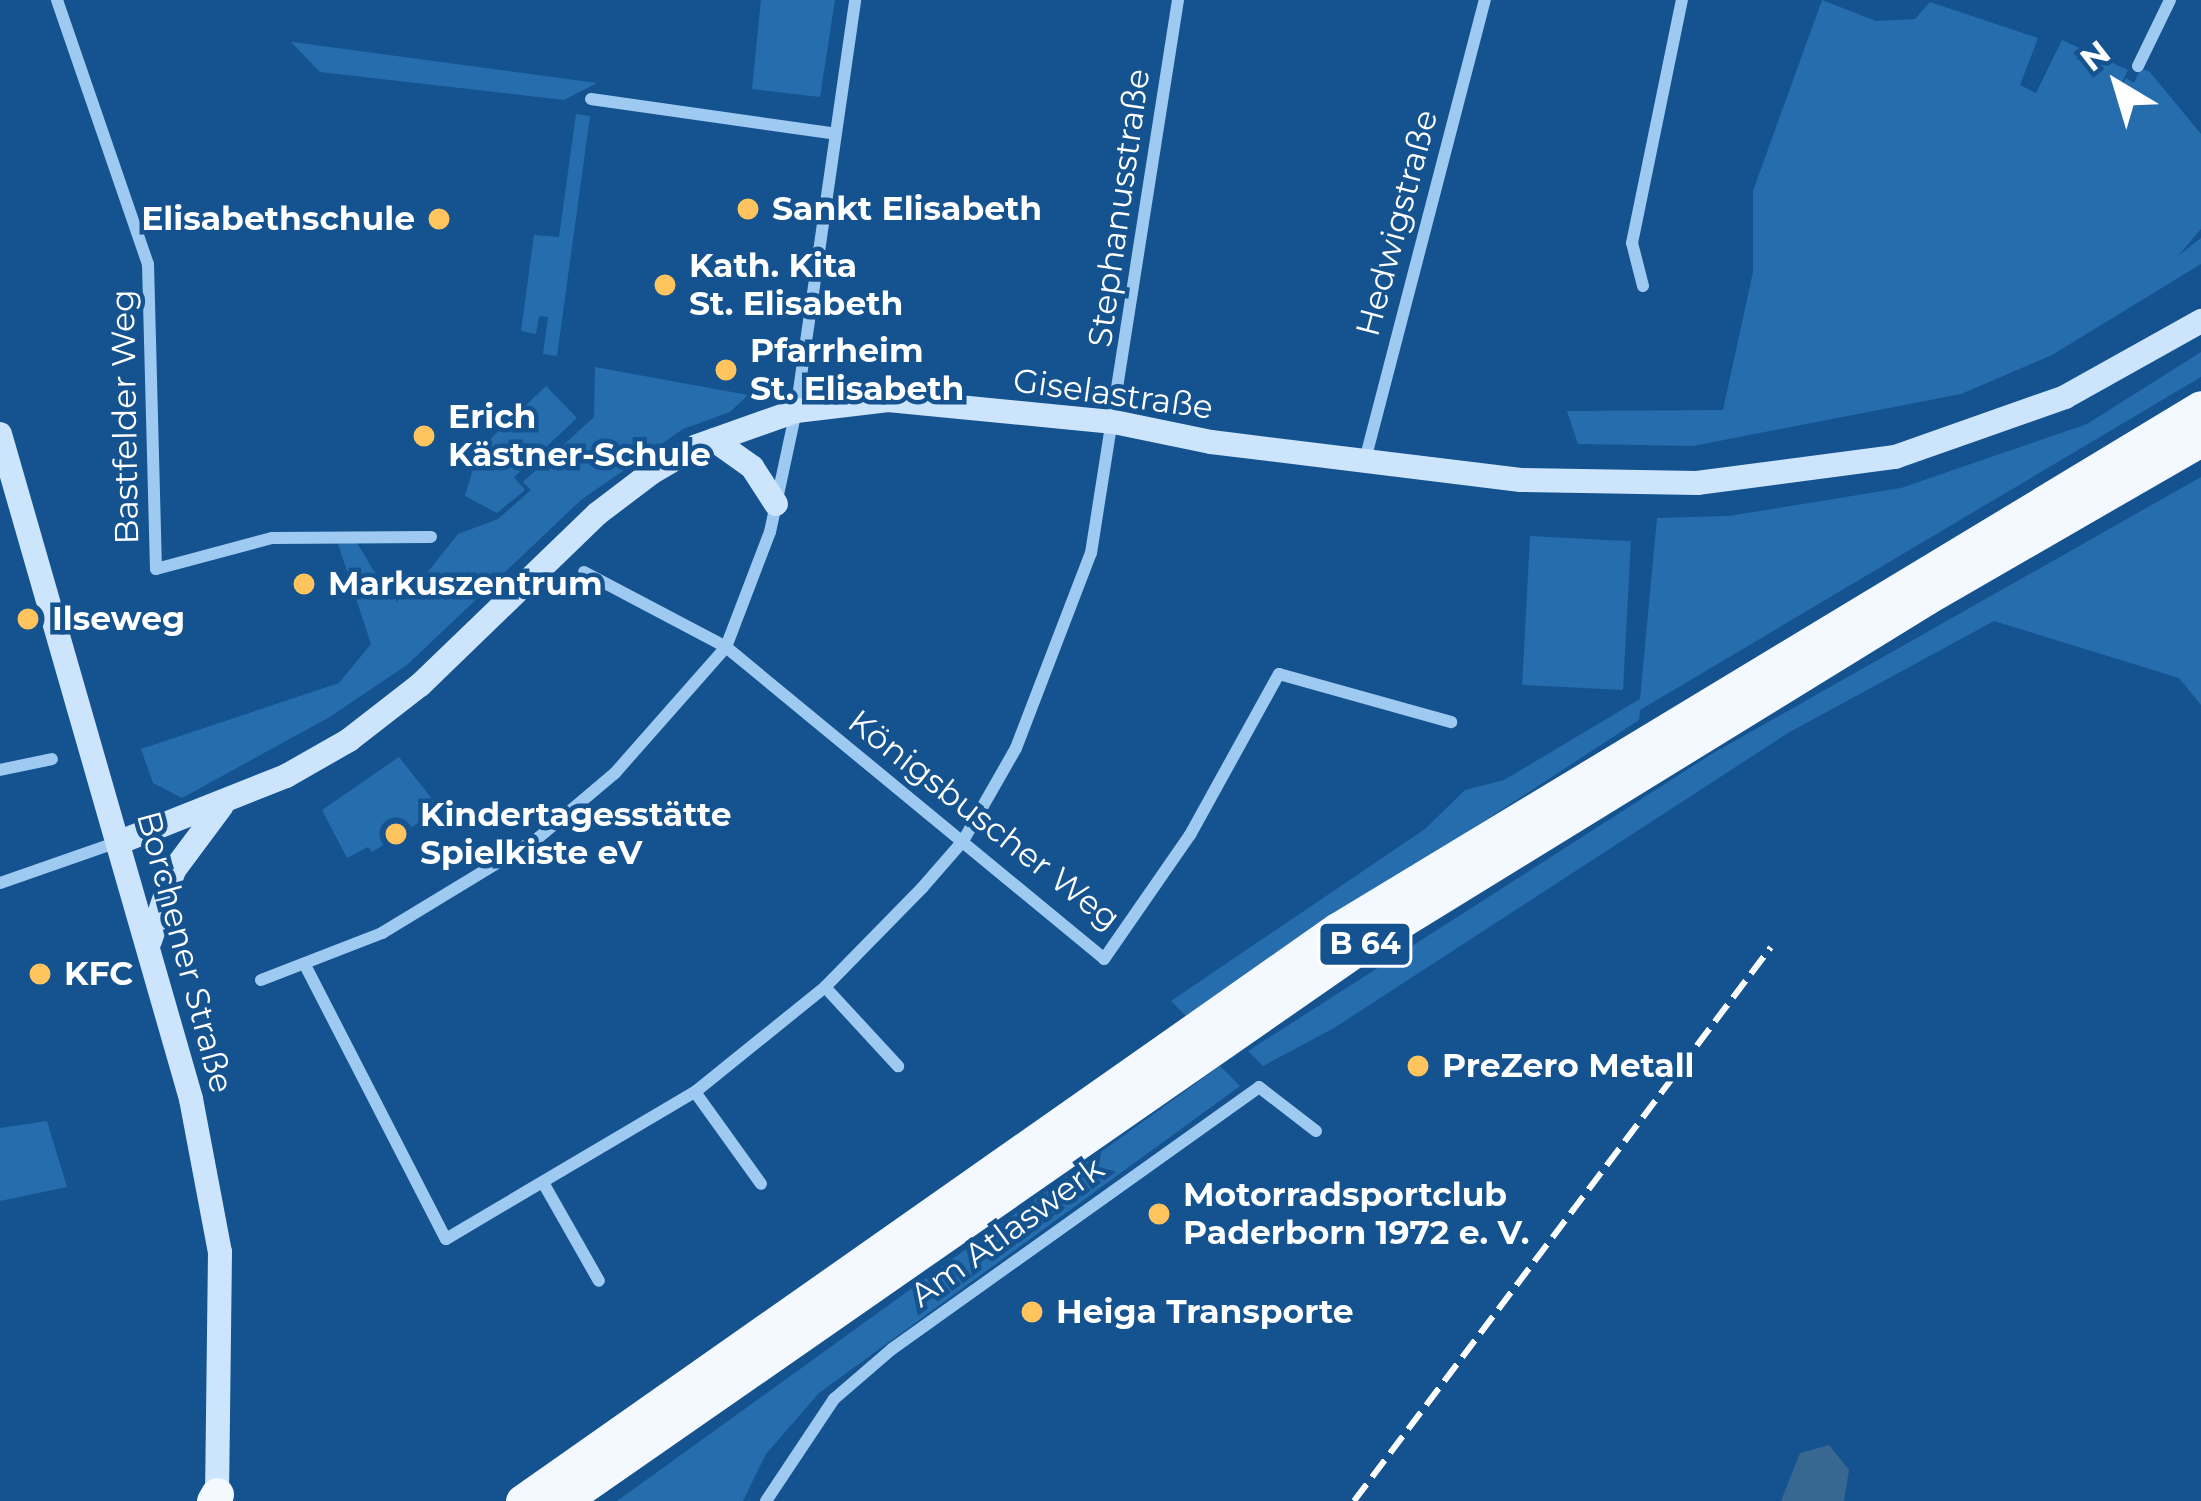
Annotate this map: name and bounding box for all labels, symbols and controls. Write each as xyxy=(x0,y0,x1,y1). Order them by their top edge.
north arrow xyxy=(2057,24,2177,144)
text: N xyxy=(2072,32,2118,80)
street label: Stephanusstraße xyxy=(1080,66,1158,350)
street label: Hedwigstraße xyxy=(1348,106,1446,340)
place label: Sankt Elisabeth xyxy=(772,189,1042,229)
marker: Sankt Elisabeth xyxy=(735,196,761,222)
place label: Elisabethschule xyxy=(141,199,415,239)
marker: Elisabethschule xyxy=(426,206,452,232)
place label: Kath. Kita St. Elisabeth xyxy=(689,246,903,324)
marker: Kath. Kita St. Elisabeth xyxy=(652,272,678,298)
street label: Bastfelder Weg xyxy=(103,289,147,545)
place label: Pfarrheim St. Elisabeth xyxy=(750,331,964,409)
marker: Pfarrheim St. Elisabeth xyxy=(713,357,739,383)
street label: Giselastraße xyxy=(1010,360,1216,428)
place label: Erich Kästner-Schule xyxy=(448,397,711,475)
marker: Erich Kästner-Schule xyxy=(411,423,437,449)
place label: Markuszentrum xyxy=(328,564,603,604)
marker: Markuszentrum xyxy=(291,571,317,597)
place label: Ilseweg xyxy=(52,599,185,639)
marker: Ilseweg xyxy=(15,606,41,632)
street label: Königsbuscher Weg xyxy=(840,702,1128,938)
place label: Kindertagesstätte Spielkiste eV xyxy=(420,795,732,873)
street label: Borchener Straße xyxy=(128,807,242,1097)
marker: Kindertagesstätte Spielkiste eV xyxy=(383,821,409,847)
road number: B 64 xyxy=(1317,920,1413,968)
place label: KFC xyxy=(64,954,133,994)
marker: KFC xyxy=(27,961,53,987)
place label: PreZero Metall xyxy=(1442,1046,1695,1086)
marker: PreZero Metall xyxy=(1405,1053,1431,1079)
street label: Am Atlaswerk xyxy=(903,1149,1111,1315)
place label: Motorradsportclub Paderborn 1972 e. V. xyxy=(1183,1175,1529,1253)
marker: Motorradsportclub Paderborn 1972 e. V. xyxy=(1146,1201,1172,1227)
place label: Heiga Transporte xyxy=(1056,1292,1354,1332)
marker: Heiga Transporte xyxy=(1019,1299,1045,1325)

